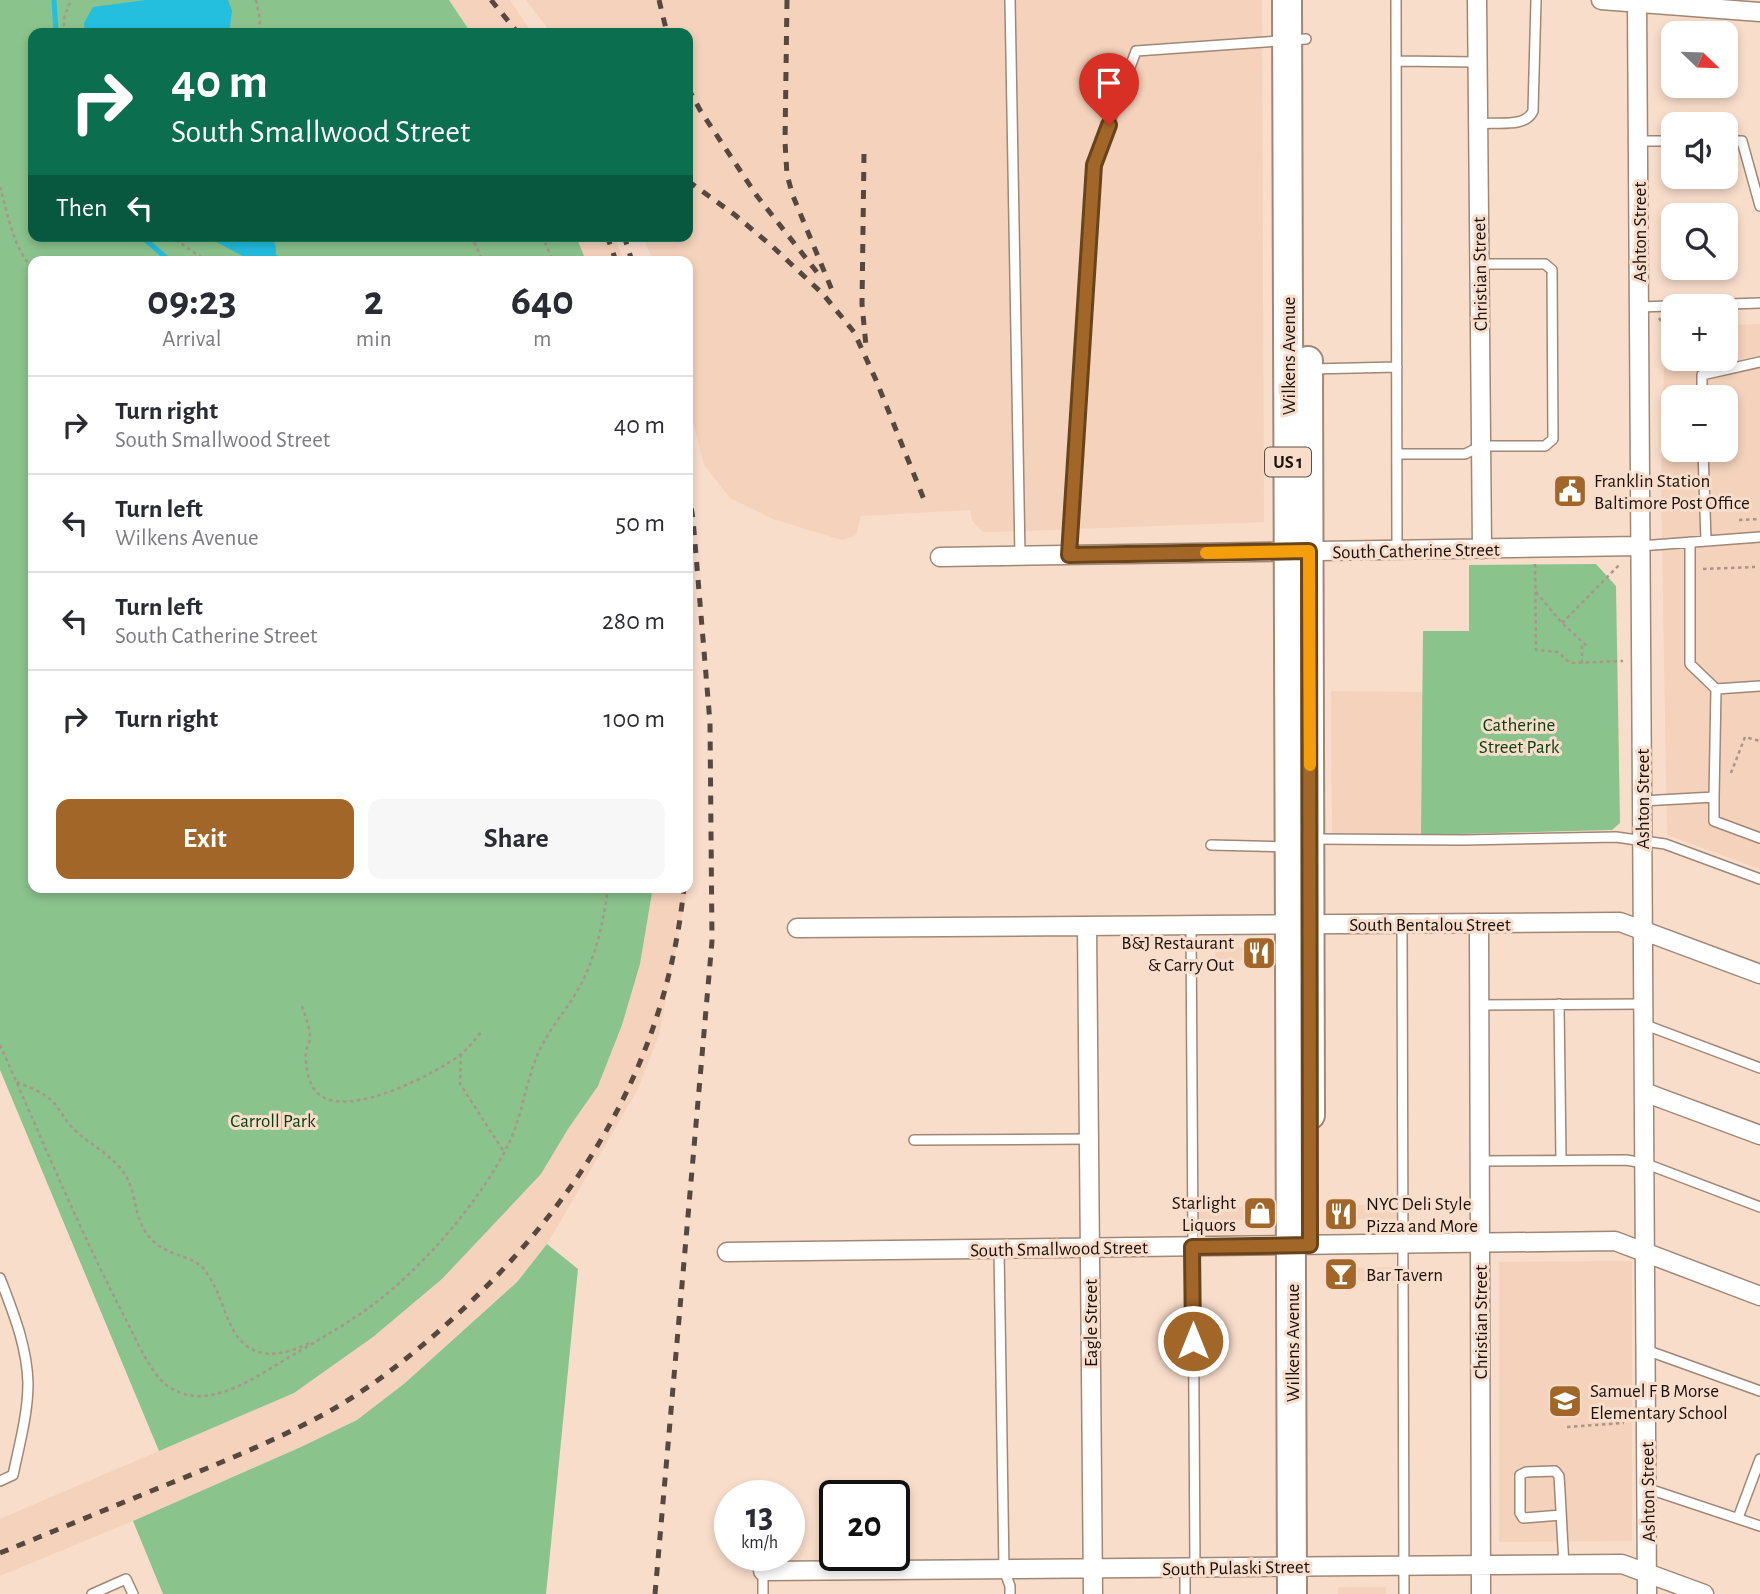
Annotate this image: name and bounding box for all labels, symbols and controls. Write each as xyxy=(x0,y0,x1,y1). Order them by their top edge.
north arrow xyxy=(1661,21,1738,98)
map controls xyxy=(1661,21,1738,462)
pin xyxy=(1079,53,1139,125)
icon: right xyxy=(56,56,147,147)
text: 40 m xyxy=(171,58,268,107)
icon: arrive xyxy=(1090,64,1128,102)
button: sound xyxy=(1661,112,1738,189)
text: South Smallwood Street xyxy=(171,116,470,148)
street label: Ashton Street xyxy=(1631,182,1650,282)
icon: left xyxy=(121,189,159,227)
text: Then xyxy=(56,195,107,221)
button: search xyxy=(1661,203,1738,280)
street label: Christian Street xyxy=(1470,217,1491,331)
text: 09:23 xyxy=(147,280,237,322)
text: 2 xyxy=(364,280,384,322)
text: 640 xyxy=(511,280,574,322)
button: + xyxy=(1661,294,1738,371)
street label: Wilkens Avenue xyxy=(1280,297,1299,415)
text: Arrival xyxy=(162,328,221,351)
text: min xyxy=(356,328,392,351)
text: m xyxy=(533,328,552,351)
button: − xyxy=(1661,385,1738,462)
text: Turn right xyxy=(115,398,218,424)
icon: right xyxy=(56,406,94,444)
text: 40 m xyxy=(614,412,665,438)
text: South Smallwood Street xyxy=(115,429,330,452)
road number: US 1 xyxy=(1265,448,1311,476)
public building icon: Franklin Station Baltimore Post Office xyxy=(1551,472,1589,510)
place label: Franklin Station Baltimore Post Office xyxy=(1594,472,1750,513)
text: Turn left xyxy=(115,496,203,522)
icon: left xyxy=(56,504,94,542)
text: 50 m xyxy=(615,510,665,536)
text: Wilkens Avenue xyxy=(115,527,259,550)
street label: South Catherine Street xyxy=(1332,541,1500,562)
text: Turn left xyxy=(115,594,203,620)
icon: left xyxy=(56,602,94,640)
text: 280 m xyxy=(602,608,665,634)
text: South Catherine Street xyxy=(115,625,317,648)
icon: right xyxy=(56,700,94,738)
text: Turn right xyxy=(115,706,218,732)
text: 100 m xyxy=(604,706,665,732)
park label: Catherine Street Park xyxy=(1479,716,1560,757)
street label: Ashton Street xyxy=(1634,749,1653,849)
button: Exit xyxy=(56,799,354,879)
button: Share xyxy=(368,799,665,879)
street label: South Bentalou Street xyxy=(1349,916,1511,935)
place label: B&J Restaurant & Carry Out xyxy=(1121,934,1234,975)
restaurant icon: B&J Restaurant & Carry Out xyxy=(1240,934,1278,972)
park label: Carroll Park xyxy=(230,1112,316,1131)
place label: Starlight Liquors xyxy=(1172,1194,1236,1235)
shop icon: Starlight Liquors xyxy=(1241,1194,1279,1232)
restaurant icon: NYC Deli Style Pizza and More xyxy=(1322,1195,1360,1233)
place label: NYC Deli Style Pizza and More xyxy=(1366,1195,1478,1236)
street label: South Smallwood Street xyxy=(970,1238,1148,1261)
bar icon: Bar Tavern xyxy=(1322,1255,1360,1293)
street label: Christian Street xyxy=(1472,1265,1491,1379)
place label: Bar Tavern xyxy=(1366,1266,1443,1285)
street label: Eagle Street xyxy=(1082,1279,1101,1367)
street label: Wilkens Avenue xyxy=(1284,1284,1303,1402)
position arrow xyxy=(1156,1304,1230,1378)
school or university icon: Samuel F B Morse Elementary School xyxy=(1546,1382,1584,1420)
place label: Samuel F B Morse Elementary School xyxy=(1590,1382,1728,1423)
street label: Ashton Street xyxy=(1638,1442,1659,1542)
speed limit sign: 20 xyxy=(819,1480,910,1571)
text: 13 xyxy=(746,1499,773,1534)
text: km/h xyxy=(741,1534,778,1552)
street label: South Pulaski Street xyxy=(1162,1558,1310,1579)

